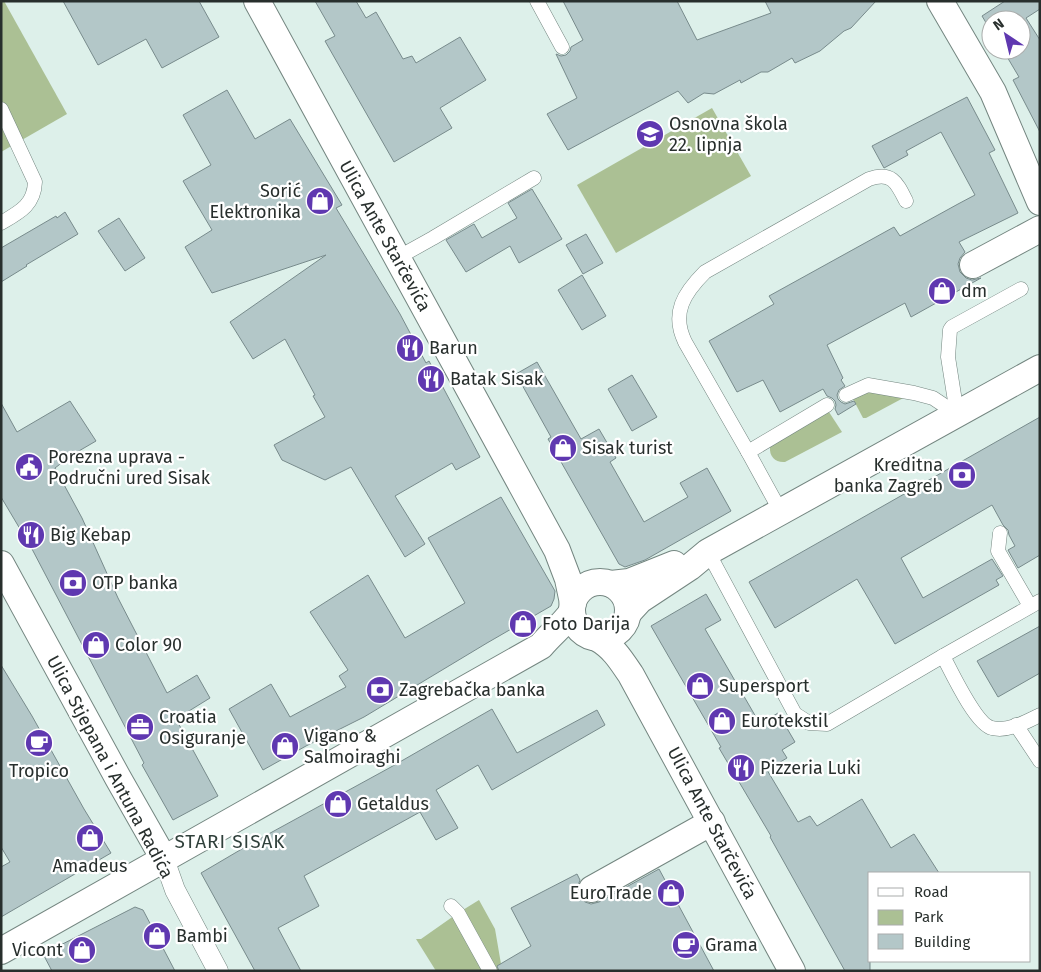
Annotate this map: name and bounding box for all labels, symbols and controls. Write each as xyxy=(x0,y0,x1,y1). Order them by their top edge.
north arrow xyxy=(981,10,1031,60)
text: N xyxy=(990,15,1008,34)
place label: Osnovna škola 22. lipnja xyxy=(669,113,788,156)
school or university icon: Osnovna škola 22. lipnja xyxy=(635,119,665,149)
street label: Ulica Ante Starčevića xyxy=(334,157,436,315)
place label: Sorić Elektronika xyxy=(210,180,301,223)
shop icon: Sorić Elektronika xyxy=(305,186,335,216)
shop icon: dm xyxy=(927,276,957,306)
place label: dm xyxy=(961,280,987,302)
restaurant icon: Barun xyxy=(395,333,425,363)
place label: Barun xyxy=(429,337,478,359)
restaurant icon: Batak Sisak xyxy=(416,364,446,394)
place label: Batak Sisak xyxy=(450,368,544,390)
shop icon: Sisak turist xyxy=(548,433,578,463)
place label: Sisak turist xyxy=(582,437,673,459)
place label: Porezna uprava - Područni ured Sisak xyxy=(48,446,211,489)
public building icon: Porezna uprava - Područni ured Sisak xyxy=(14,452,44,482)
place label: Kreditna banka Zagreb xyxy=(834,454,943,497)
bank icon: Kreditna banka Zagreb xyxy=(947,460,977,490)
restaurant icon: Big Kebap xyxy=(16,520,46,550)
place label: Big Kebap xyxy=(50,524,131,546)
bank icon: OTP banka xyxy=(58,568,88,598)
place label: OTP banka xyxy=(92,572,178,594)
shop icon: Foto Darija xyxy=(508,609,538,639)
place label: Foto Darija xyxy=(542,613,630,635)
shop icon: Color 90 xyxy=(81,630,111,660)
place label: Color 90 xyxy=(115,634,182,656)
street label: Ulica Stjepana i Antuna Radića xyxy=(42,652,178,882)
shop icon: Supersport xyxy=(685,671,715,701)
bank icon: Zagrebačka banka xyxy=(365,675,395,705)
place label: Supersport xyxy=(719,675,810,697)
place label: Zagrebačka banka xyxy=(399,679,545,701)
place label: Croatia Osiguranje xyxy=(159,706,246,749)
shop icon: Eurotekstil xyxy=(707,706,737,736)
place label: Eurotekstil xyxy=(741,710,828,732)
office icon: Croatia Osiguranje xyxy=(125,712,155,742)
place label: Vigano & Salmoiraghi xyxy=(304,725,401,768)
cafe icon: Tropico xyxy=(24,728,54,758)
shop icon: Vigano & Salmoiraghi xyxy=(270,731,300,761)
street label: Ulica Ante Starčevića xyxy=(663,743,761,903)
restaurant icon: Pizzeria Luki xyxy=(726,753,756,783)
place label: Pizzeria Luki xyxy=(760,757,861,779)
place label: Tropico xyxy=(9,760,69,782)
shop icon: Getaldus xyxy=(323,789,353,819)
place label: Getaldus xyxy=(357,793,429,815)
shop icon: Amadeus xyxy=(75,823,105,853)
district label: STARI SISAK xyxy=(174,830,286,853)
place label: Amadeus xyxy=(53,855,128,877)
legend xyxy=(868,872,1031,962)
shop icon: EuroTrade xyxy=(656,878,686,908)
place label: EuroTrade xyxy=(570,882,652,904)
text: Road xyxy=(914,883,949,901)
text: Park xyxy=(914,908,944,926)
shop icon: Bambi xyxy=(142,921,172,951)
place label: Bambi xyxy=(176,925,228,947)
cafe icon: Grama xyxy=(671,930,701,960)
text: Building xyxy=(914,933,970,951)
place label: Grama xyxy=(705,934,758,956)
shop icon: Vicont xyxy=(67,935,97,965)
place label: Vicont xyxy=(12,939,63,961)

